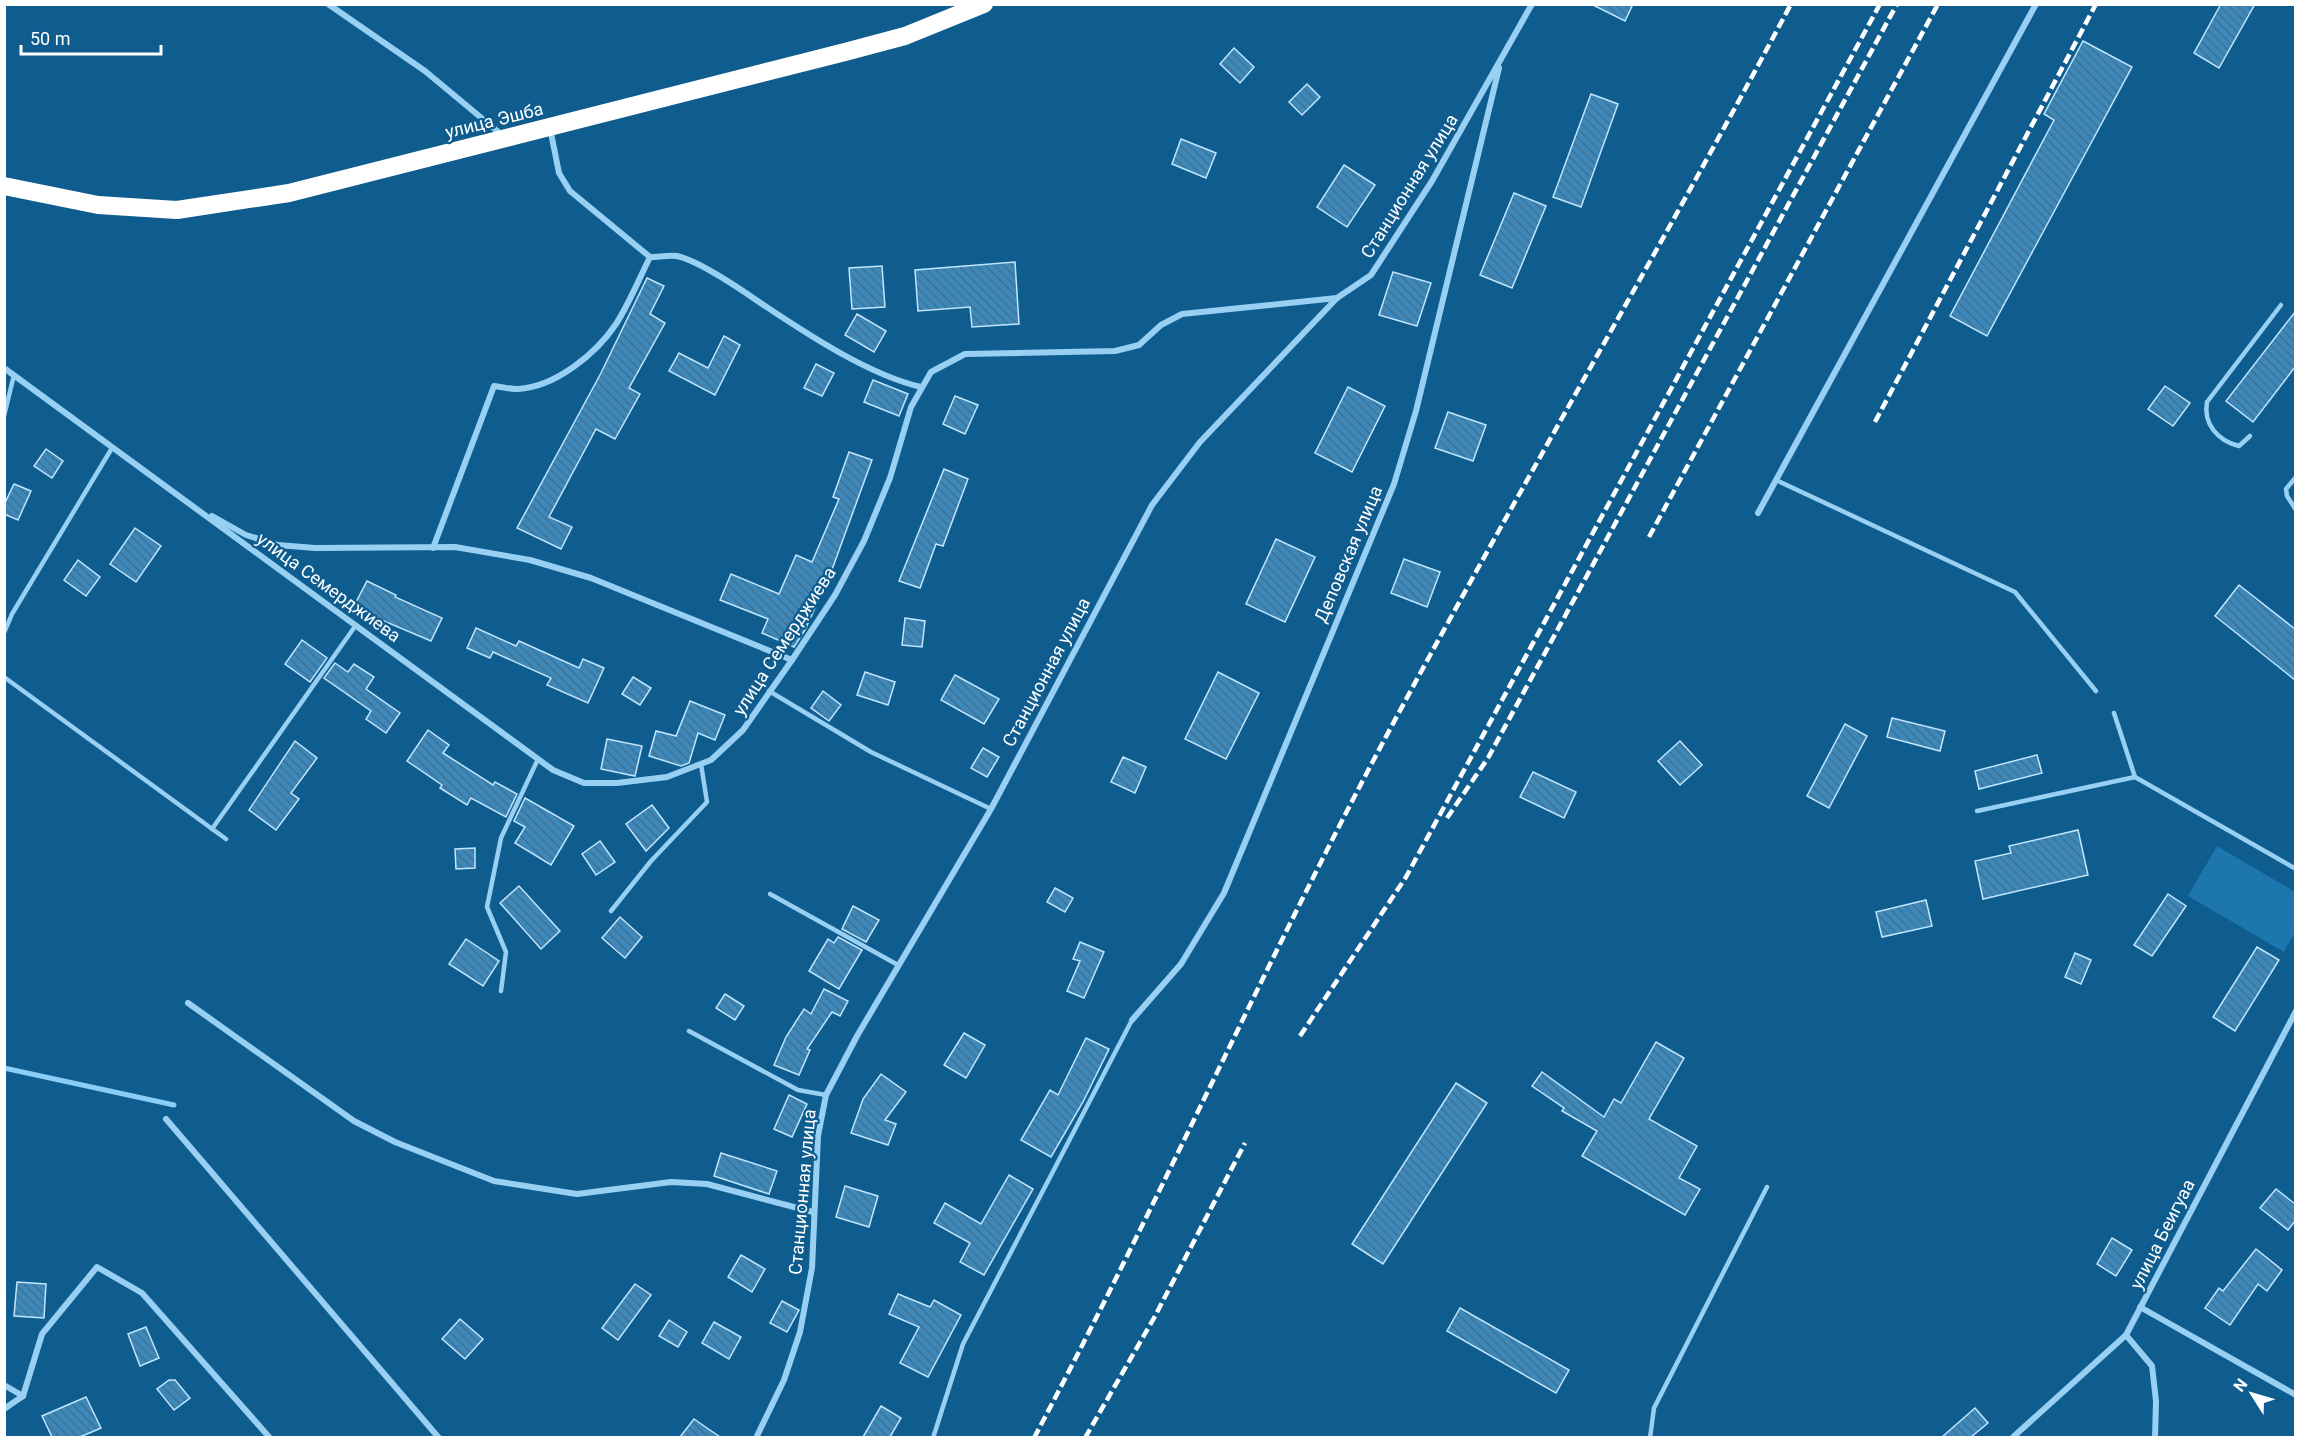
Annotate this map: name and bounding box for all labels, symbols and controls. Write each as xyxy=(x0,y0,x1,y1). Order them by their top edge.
scale bar xyxy=(21,18,160,56)
text: 50 m xyxy=(30,28,70,49)
street label: улица Эшба xyxy=(443,98,545,142)
street label: Станционная улица xyxy=(1356,110,1462,262)
street label: Деповская улица xyxy=(1310,482,1386,626)
street label: улица Семерджиева xyxy=(253,528,405,646)
street label: улица Семерджиева xyxy=(728,563,840,719)
street label: Станционная улица xyxy=(998,594,1094,750)
street label: Станционная улица xyxy=(784,1108,820,1276)
street label: улица Беигуаа xyxy=(2125,1175,2199,1293)
north arrow xyxy=(2222,1364,2282,1424)
text: N xyxy=(2229,1375,2251,1396)

